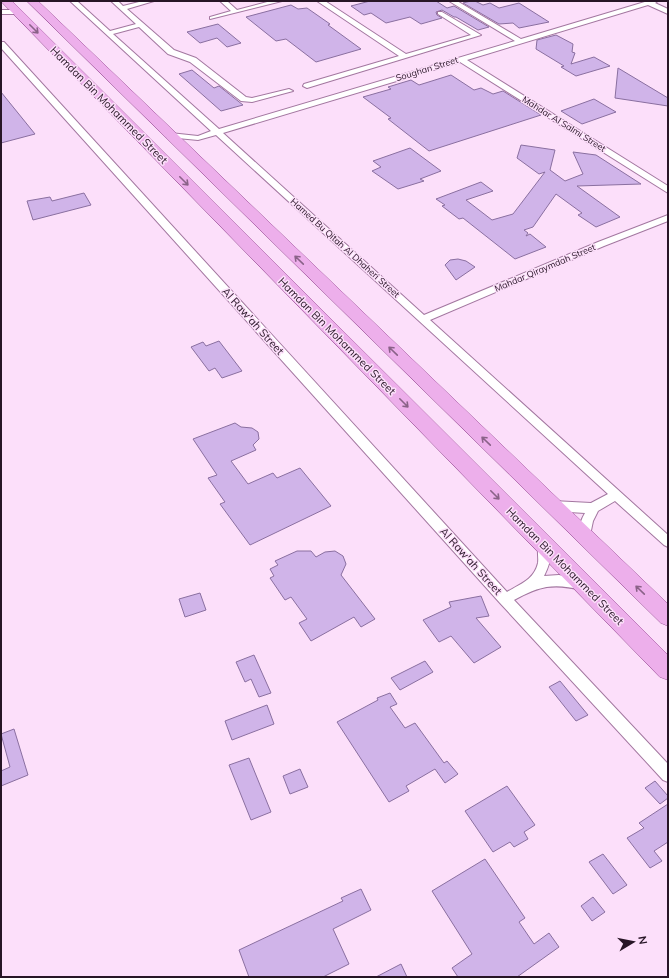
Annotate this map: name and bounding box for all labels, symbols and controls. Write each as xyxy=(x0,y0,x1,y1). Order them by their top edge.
one-way arrow xyxy=(29,24,39,34)
street label: Hamdan Bin Mohammed Street xyxy=(47,43,171,167)
street label: Soughan Street xyxy=(394,54,459,83)
street label: Mahdar Al Salmi Street xyxy=(520,93,608,154)
one-way arrow xyxy=(179,176,189,186)
street label: Hamed Bu Qitah Al Dhaheri Street xyxy=(288,196,402,300)
street label: Mahdar Qiraymdah Street xyxy=(493,241,597,295)
one-way arrow xyxy=(294,255,304,265)
street label: Hamdan Bin Mohammed Street xyxy=(275,274,399,398)
street label: Al Raw'ah Street xyxy=(219,284,287,358)
one-way arrow xyxy=(388,346,398,356)
one-way arrow xyxy=(399,398,409,408)
one-way arrow xyxy=(481,437,491,446)
one-way arrow xyxy=(490,490,500,500)
street label: Hamdan Bin Mohammed Street xyxy=(503,504,627,628)
street label: Al Raw'ah Street xyxy=(437,524,505,598)
one-way arrow xyxy=(635,585,645,595)
north arrow xyxy=(613,922,653,962)
text: N xyxy=(635,935,650,946)

